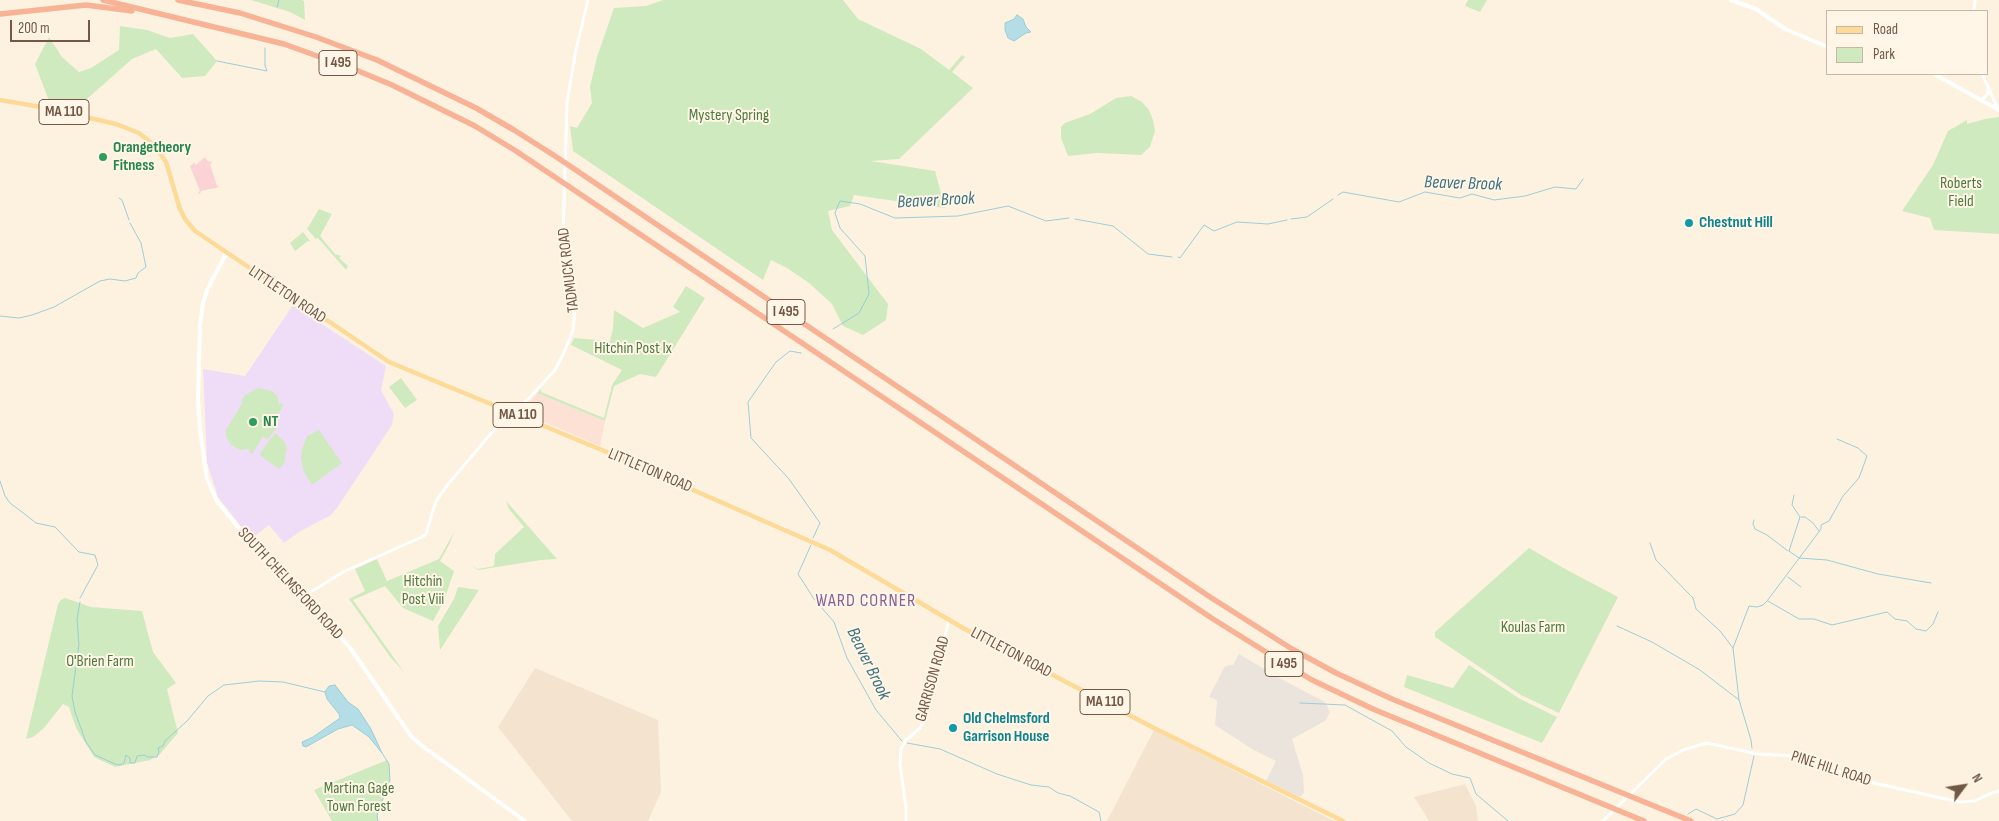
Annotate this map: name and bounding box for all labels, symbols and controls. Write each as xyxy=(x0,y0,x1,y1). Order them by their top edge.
scale bar xyxy=(12,10,92,42)
legend xyxy=(1826,10,1989,75)
text: 200 m xyxy=(18,19,50,38)
text: Road xyxy=(1873,20,1898,39)
text: Park xyxy=(1873,45,1895,64)
road number: I 495 xyxy=(319,50,357,76)
road number: MA 110 xyxy=(39,100,89,124)
park label: Mystery Spring xyxy=(689,106,769,126)
place label: Orangetheory Fitness xyxy=(113,138,191,176)
marker: Orangetheory Fitness xyxy=(97,151,109,163)
water label: Beaver Brook xyxy=(1424,172,1502,196)
park label: Roberts Field xyxy=(1940,174,1982,212)
water label: Beaver Brook xyxy=(897,188,975,214)
place label: Chestnut Hill xyxy=(1699,213,1773,233)
marker: Chestnut Hill xyxy=(1683,217,1695,229)
street label: TADMUCK ROAD xyxy=(554,226,584,314)
street label: LITTLETON ROAD xyxy=(245,262,329,328)
road number: I 495 xyxy=(767,300,805,324)
park label: Hitchin Post Ix xyxy=(594,339,672,359)
road number: MA 110 xyxy=(493,402,543,428)
place label: NT xyxy=(263,412,279,432)
marker: NT xyxy=(247,416,259,428)
street label: LITTLETON ROAD xyxy=(605,445,695,497)
street label: SOUTH CHELMSFORD ROAD xyxy=(233,524,347,644)
park label: Hitchin Post Viii xyxy=(402,572,444,610)
district label: WARD CORNER xyxy=(814,590,918,612)
park label: Koulas Farm xyxy=(1501,618,1565,638)
water label: Beaver Brook xyxy=(841,624,895,704)
street label: LITTLETON ROAD xyxy=(967,624,1055,682)
street label: GARRISON ROAD xyxy=(912,634,954,724)
park label: O'Brien Farm xyxy=(66,652,134,672)
road number: I 495 xyxy=(1265,652,1303,676)
road number: MA 110 xyxy=(1080,690,1130,714)
place label: Old Chelmsford Garrison House xyxy=(963,709,1050,747)
marker: Old Chelmsford Garrison House xyxy=(947,722,959,734)
street label: PINE HILL ROAD xyxy=(1789,747,1873,791)
north arrow xyxy=(1939,761,1989,811)
text: N xyxy=(1968,770,1986,786)
park label: Martina Gage Town Forest xyxy=(324,779,394,817)

